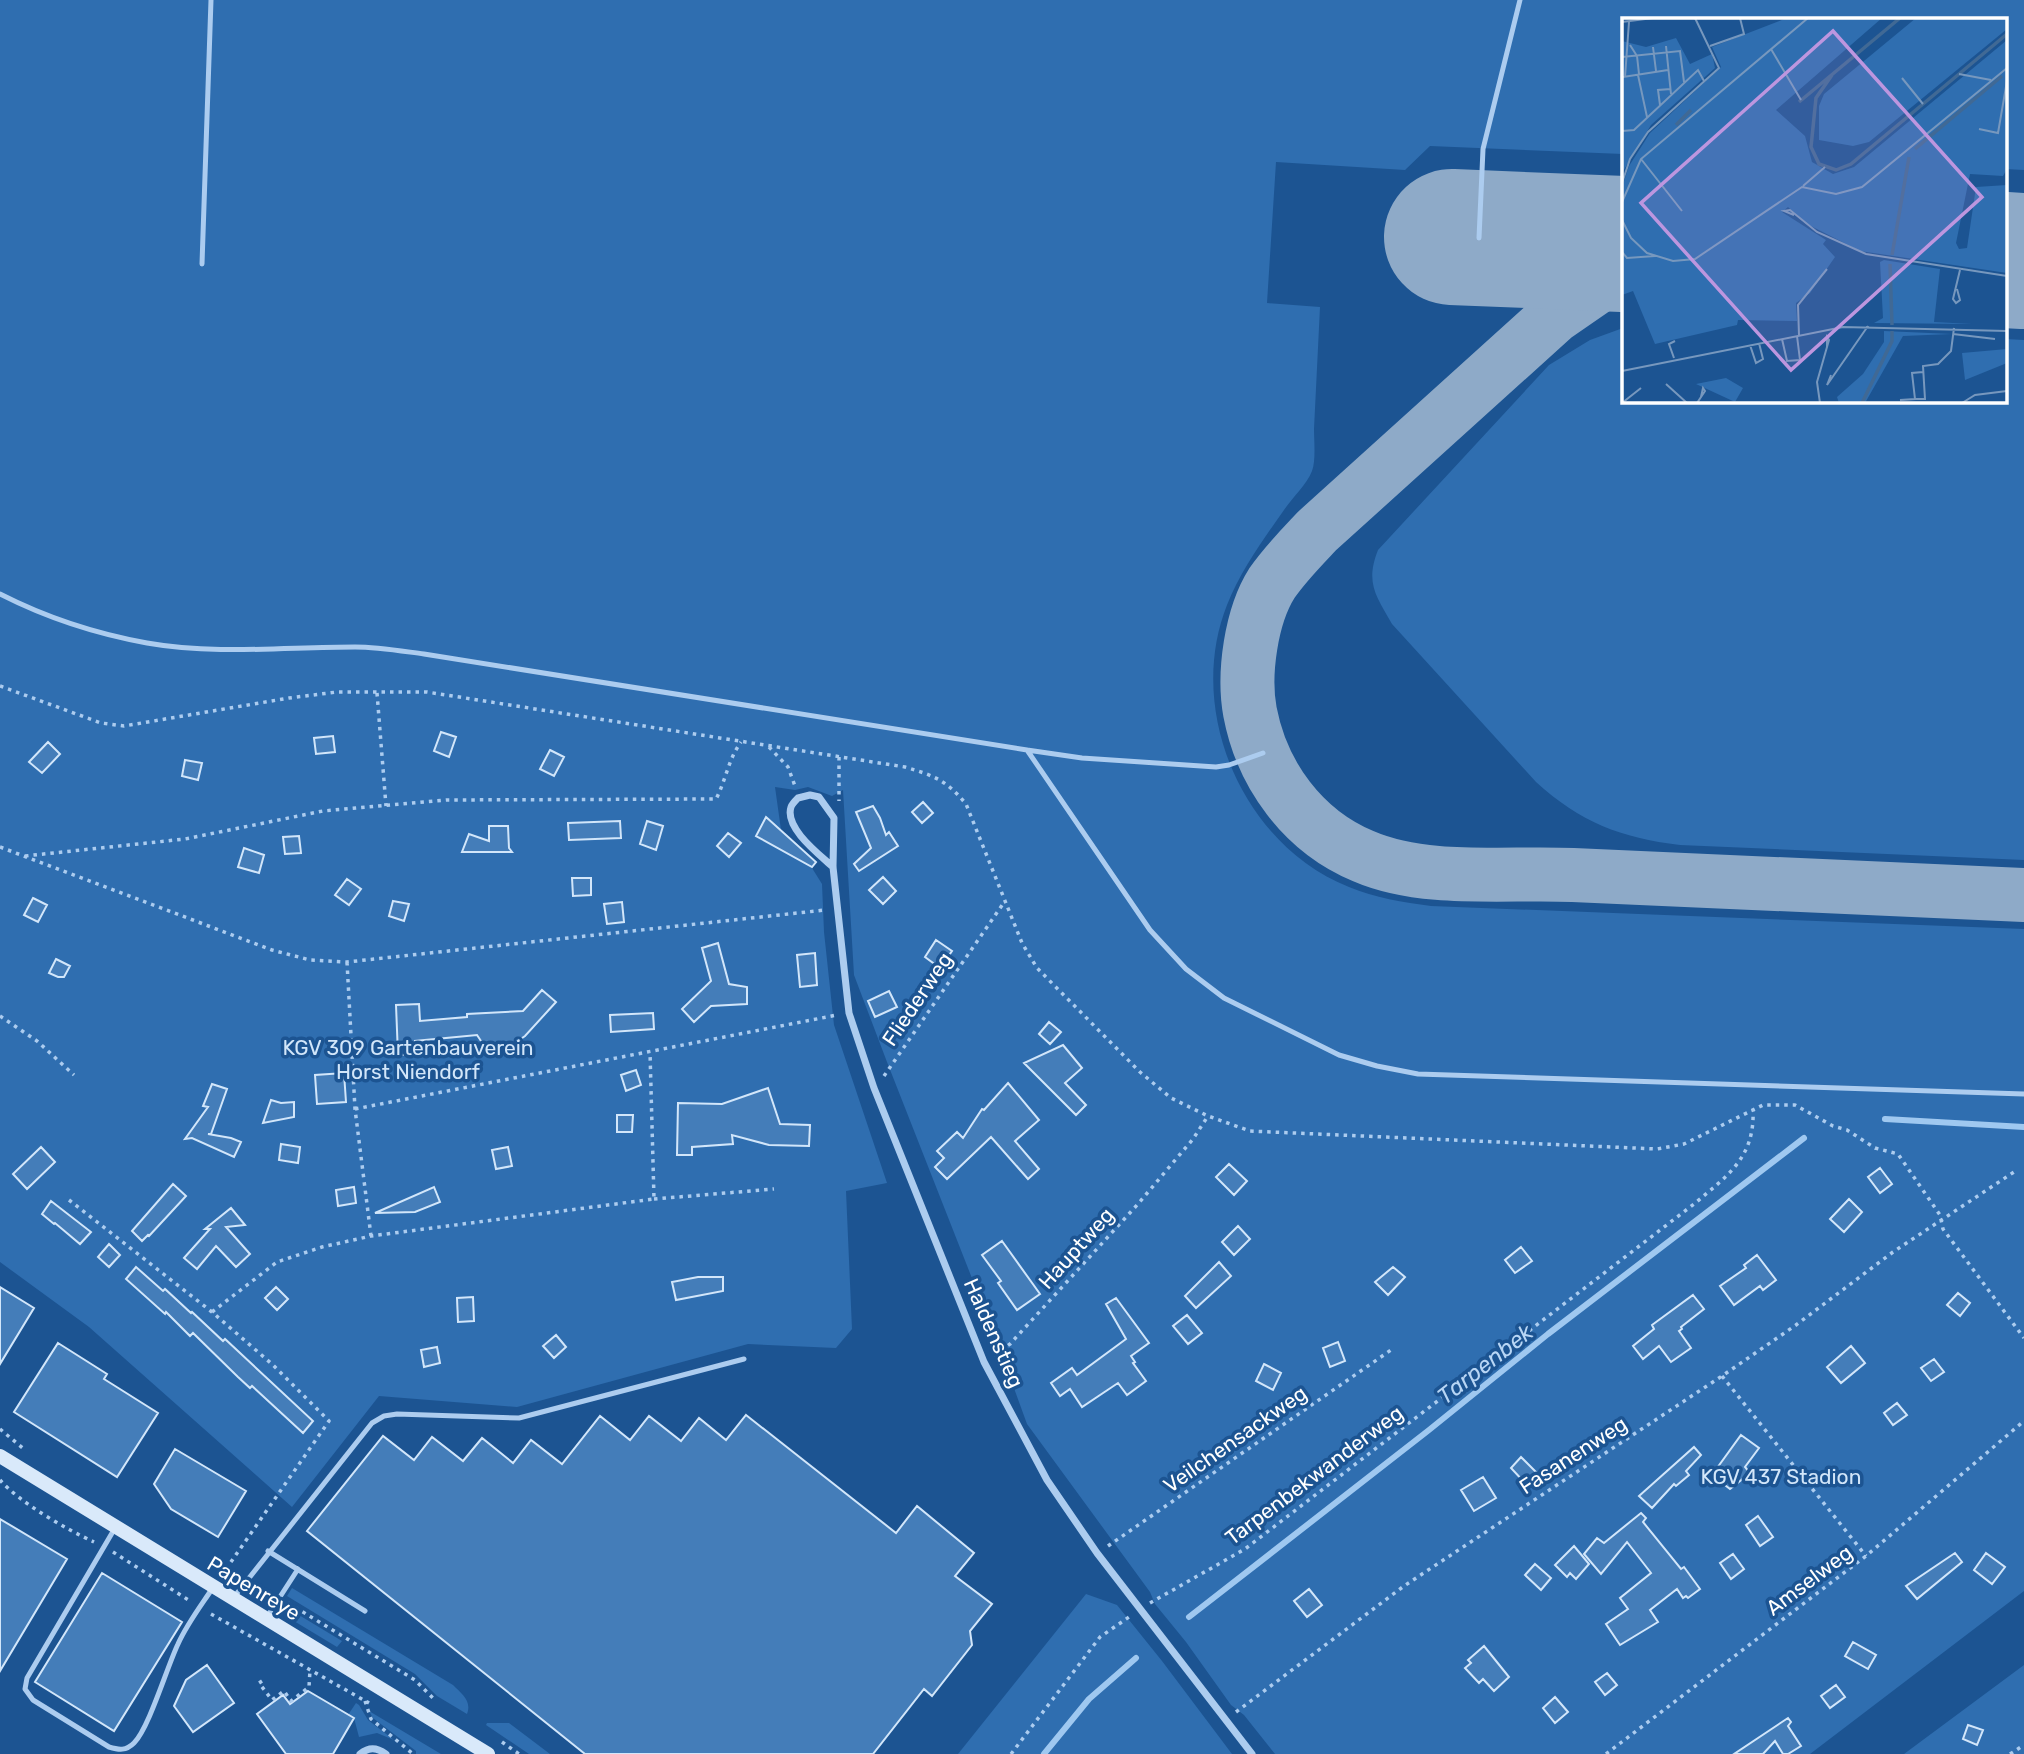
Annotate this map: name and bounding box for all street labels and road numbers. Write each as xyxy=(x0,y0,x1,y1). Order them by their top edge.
street label: Fliederweg xyxy=(877,948,957,1050)
street label: Hauptweg xyxy=(1033,1202,1119,1294)
street label: Haldenstieg xyxy=(959,1274,1029,1392)
street label: Veilchensackweg xyxy=(1159,1380,1311,1498)
street label: Tarpenbekwanderweg xyxy=(1220,1400,1408,1550)
street label: Fasanenweg xyxy=(1514,1411,1632,1499)
street label: Amselweg xyxy=(1761,1540,1857,1620)
street label: Papenreye xyxy=(203,1551,305,1625)

